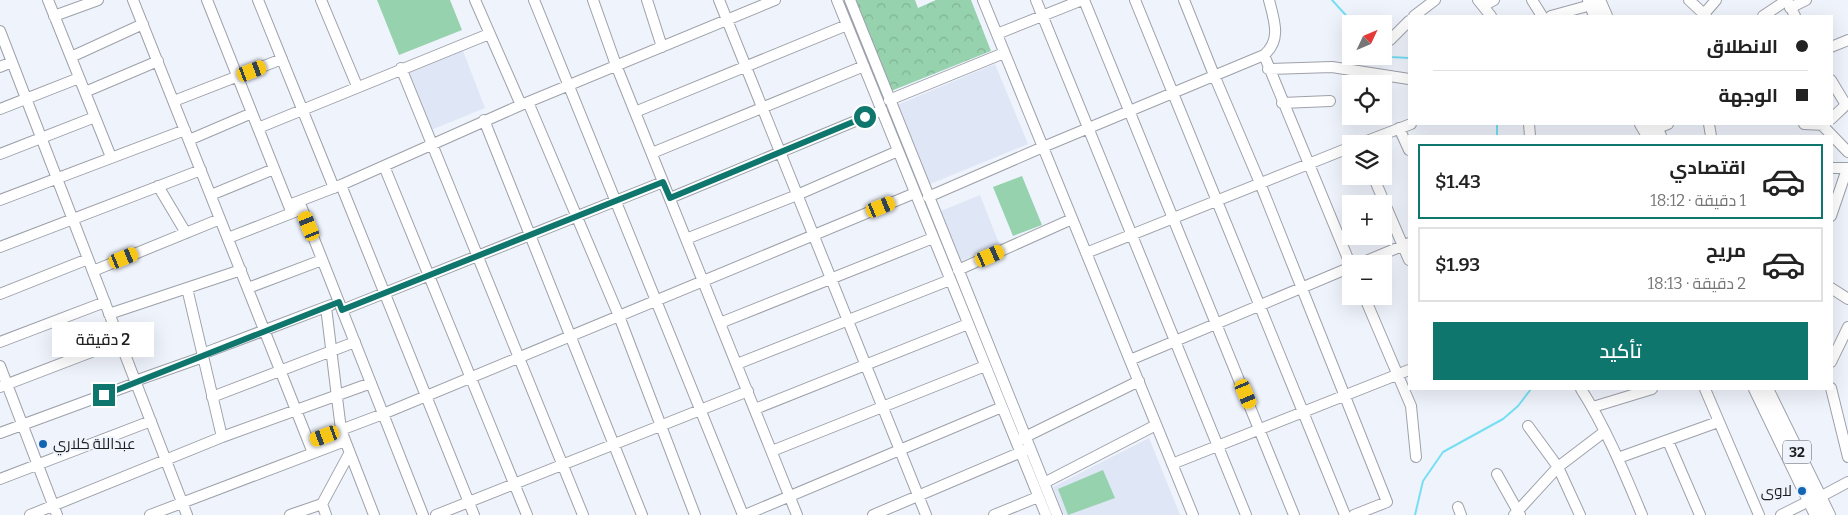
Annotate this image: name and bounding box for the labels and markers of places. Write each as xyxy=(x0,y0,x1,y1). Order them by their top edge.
place label: عبداللة كلاري xyxy=(53,435,136,456)
marker: عبداللة كلاري xyxy=(37,438,49,450)
place label: لاوی xyxy=(1761,482,1792,501)
marker: لاوی xyxy=(1796,485,1808,497)

